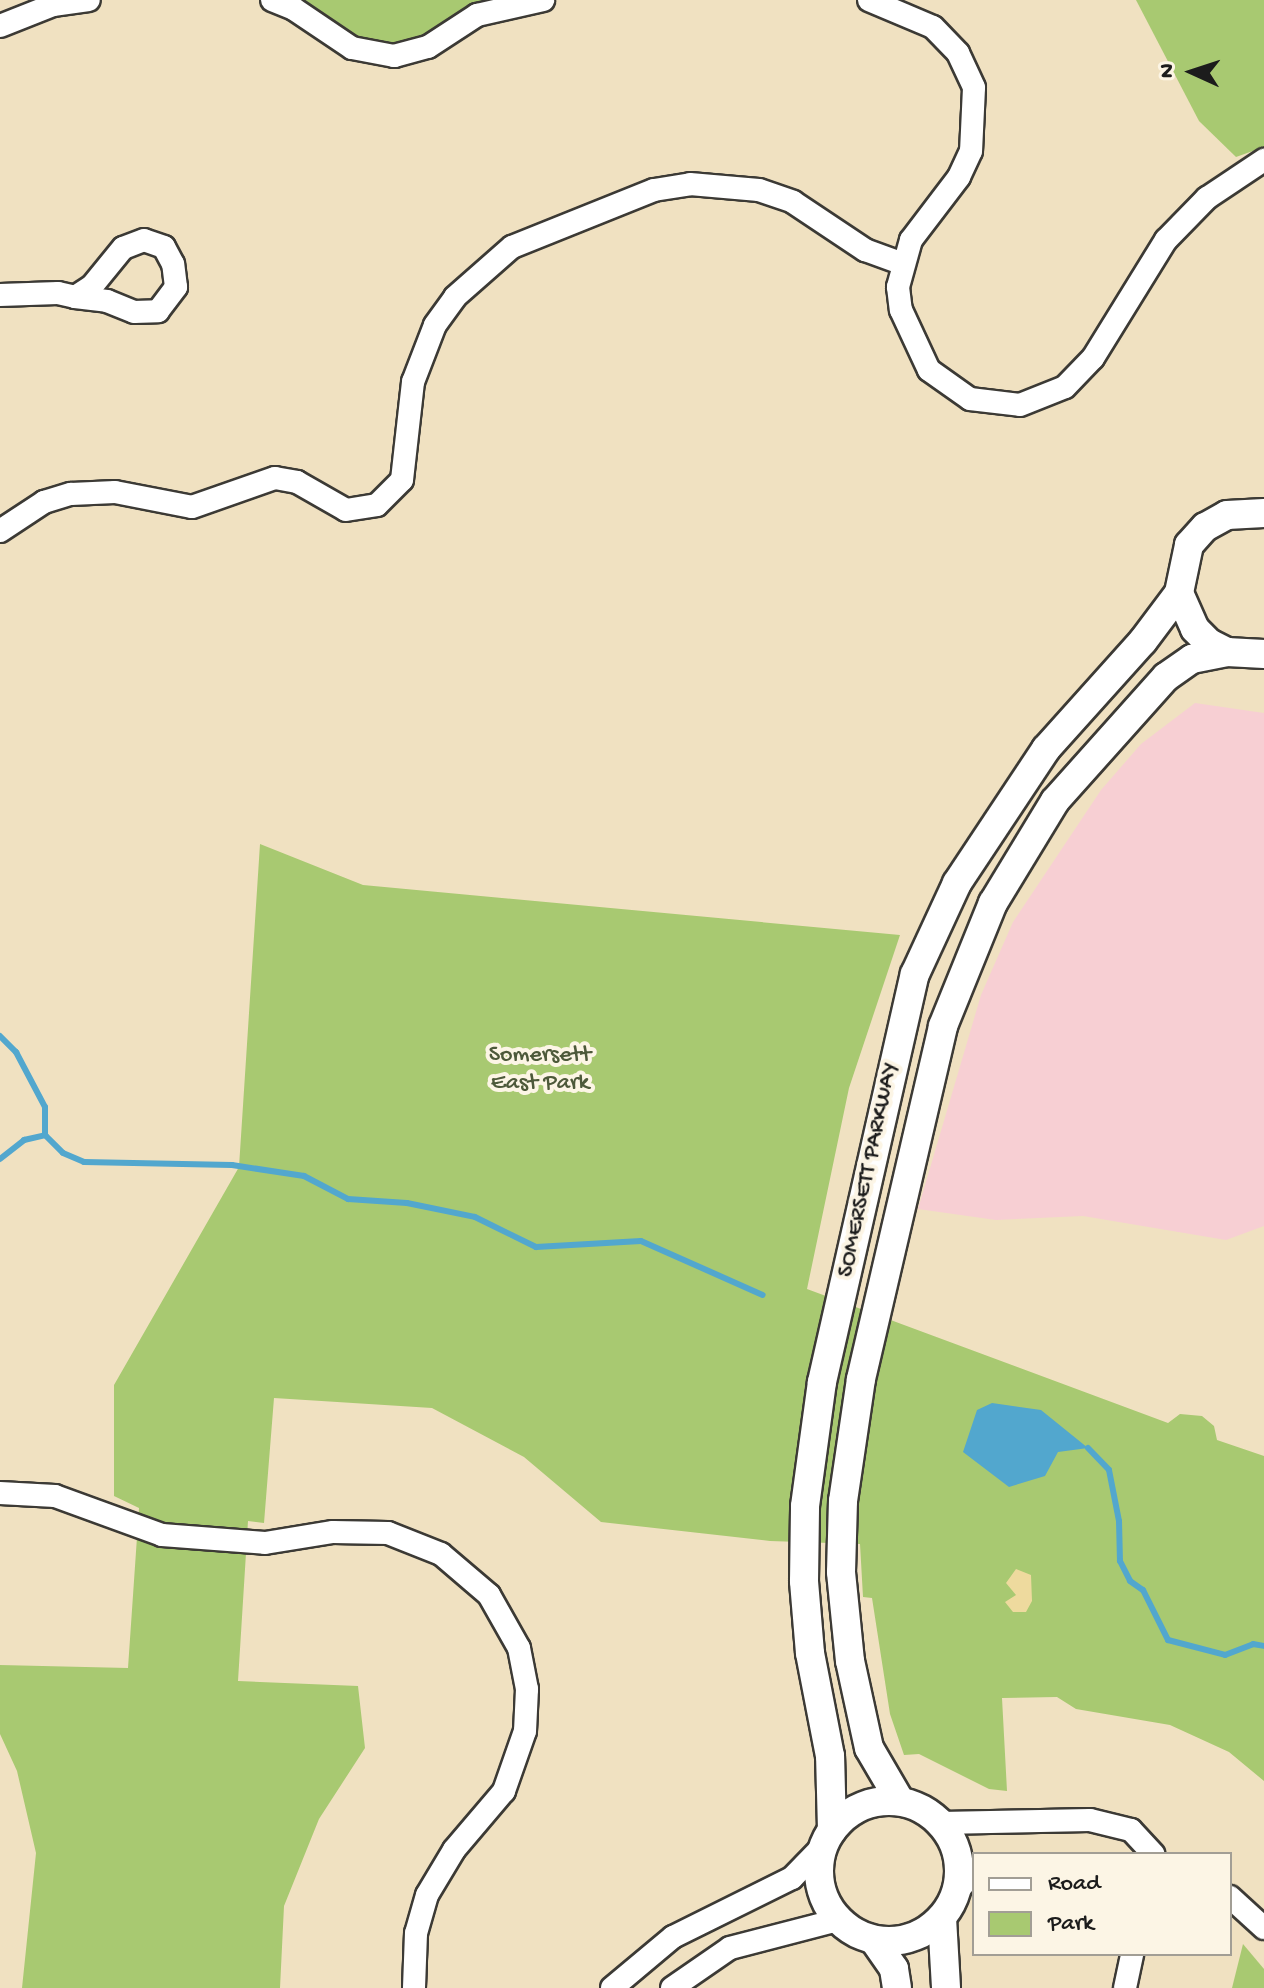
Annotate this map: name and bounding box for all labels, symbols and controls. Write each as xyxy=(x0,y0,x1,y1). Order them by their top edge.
north arrow xyxy=(1152,32,1232,112)
text: N xyxy=(1155,63,1181,79)
park label: Somersett East Park xyxy=(489,1042,591,1098)
street label: SOMERSETT PARKWAY xyxy=(832,1060,906,1280)
legend xyxy=(972,1852,1232,1956)
text: Road xyxy=(1048,1870,1100,1899)
text: Park xyxy=(1048,1910,1094,1939)

